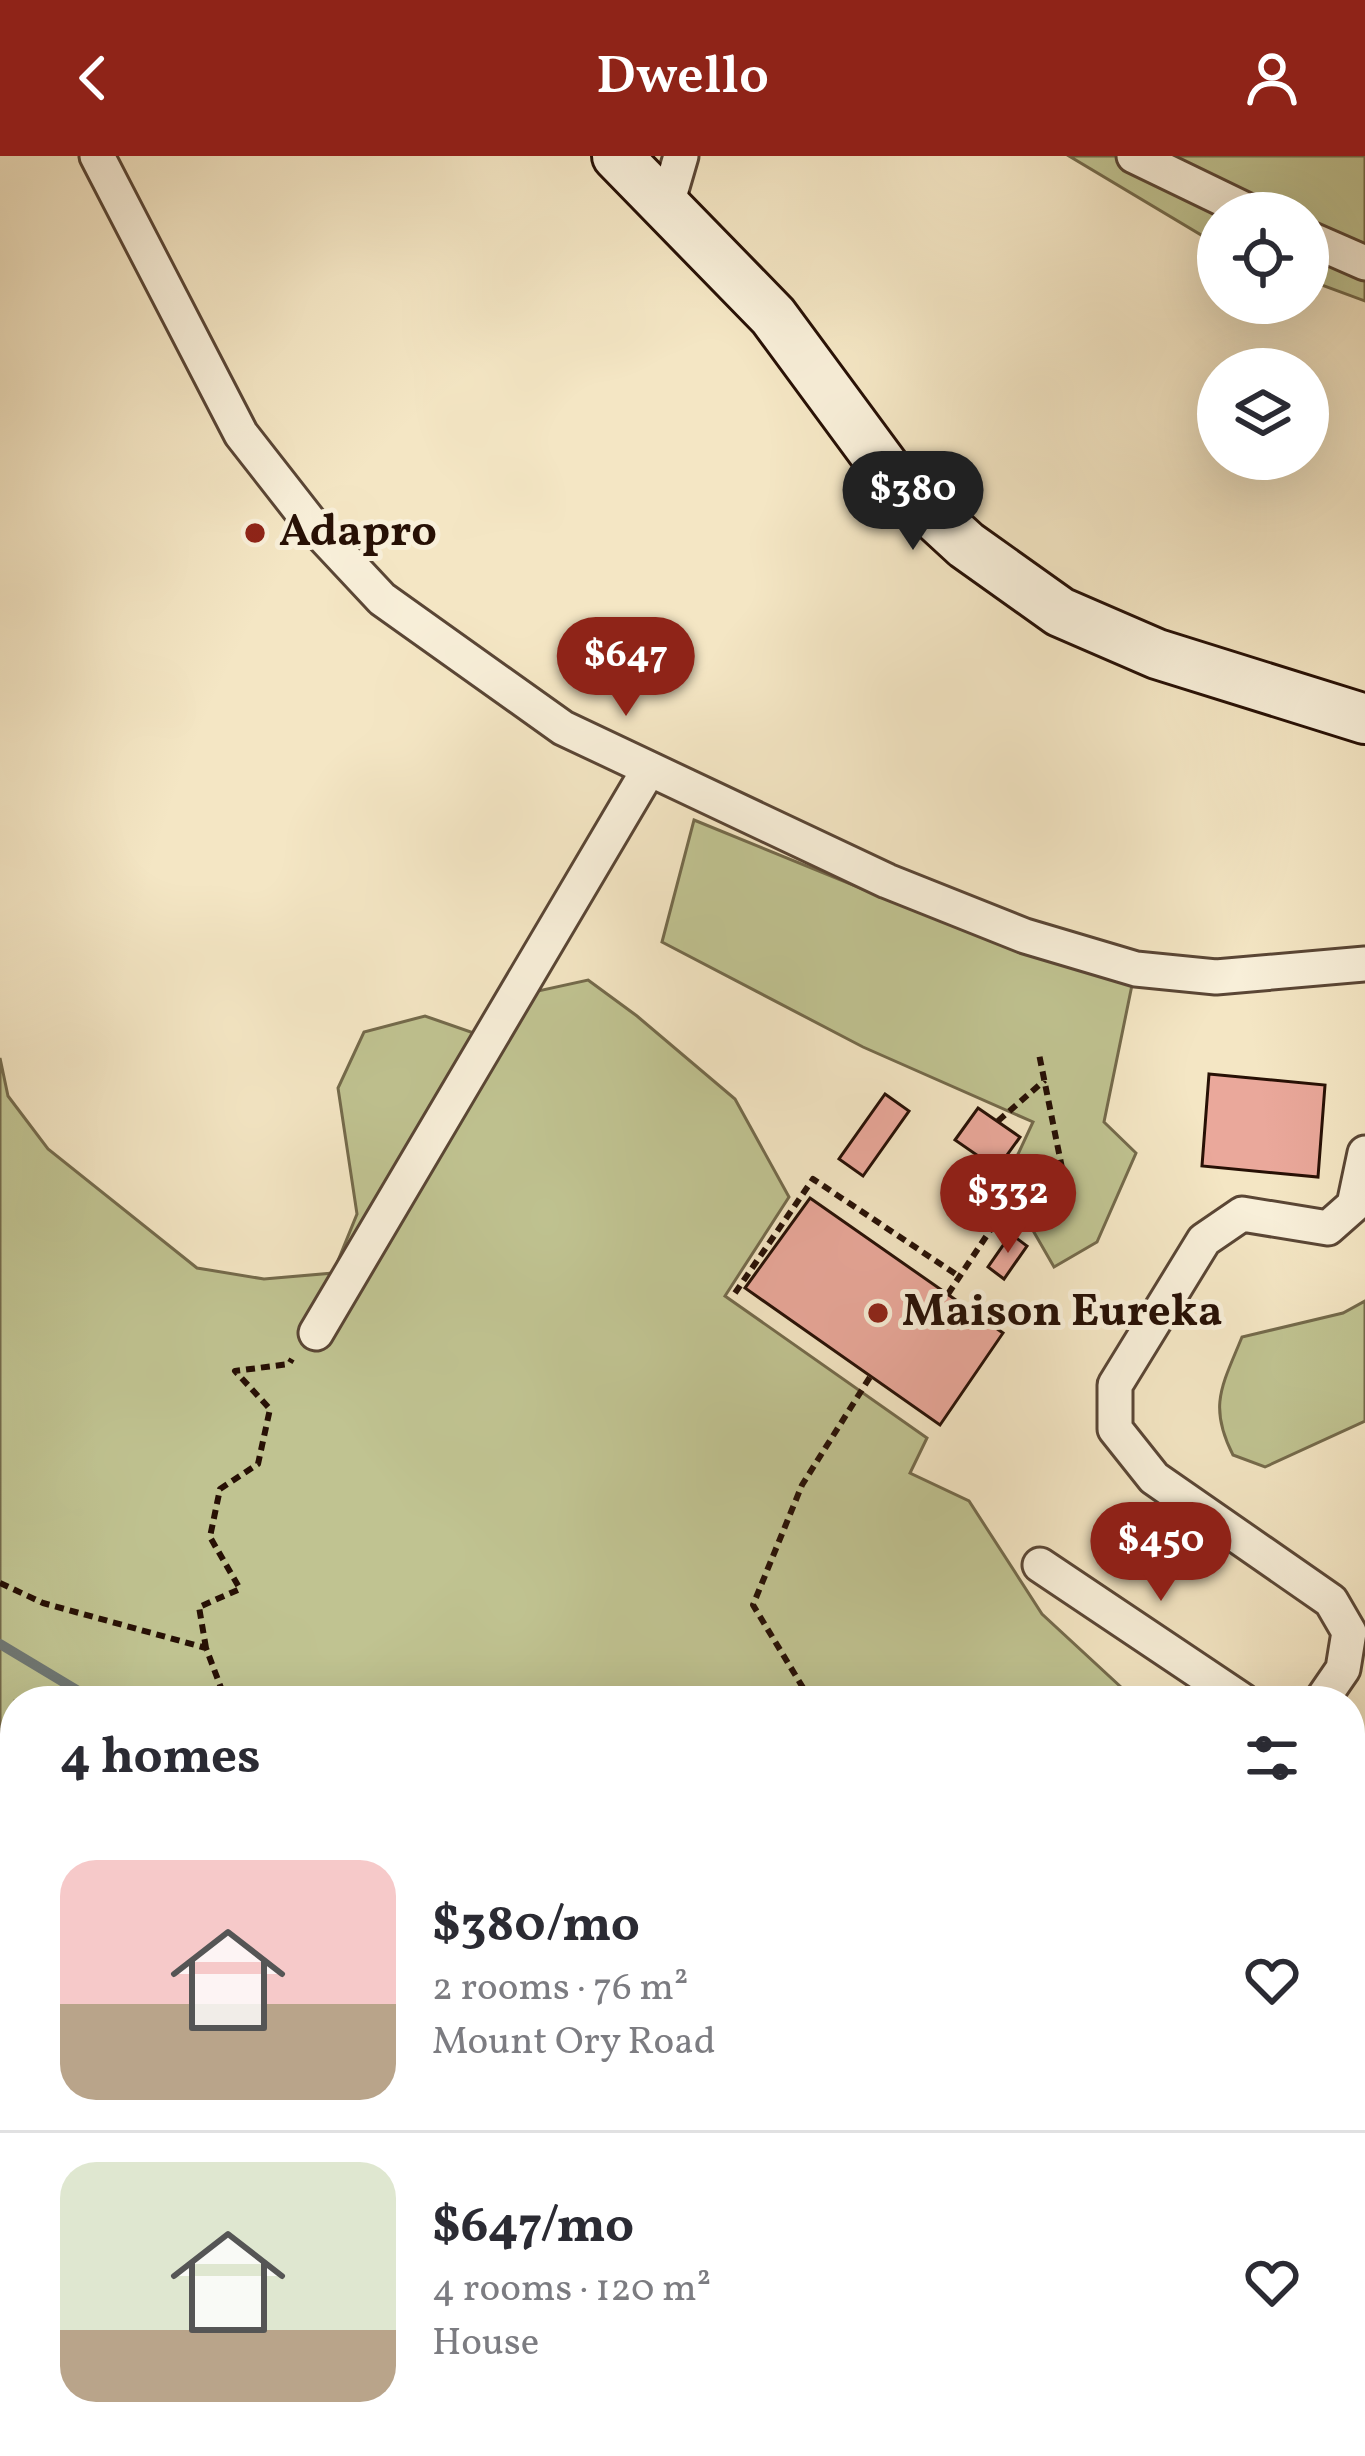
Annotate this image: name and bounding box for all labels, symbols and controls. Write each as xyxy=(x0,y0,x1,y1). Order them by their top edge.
text: Dwello xyxy=(596,41,769,116)
icon: back xyxy=(60,45,126,111)
icon: person xyxy=(1239,45,1305,111)
map controls xyxy=(1197,192,1329,480)
button: locate xyxy=(1197,192,1329,324)
button: layers xyxy=(1197,348,1329,480)
pin: $380 xyxy=(842,451,984,553)
text: $380 xyxy=(870,463,956,517)
place label: Adapro xyxy=(279,502,437,565)
marker: Adapro xyxy=(242,520,268,546)
pin: $647 xyxy=(555,617,697,719)
text: $647 xyxy=(584,629,668,683)
pin: $332 xyxy=(937,1154,1079,1256)
text: $332 xyxy=(967,1166,1049,1220)
place label: Maison Eureka xyxy=(902,1282,1223,1345)
marker: Maison Eureka xyxy=(865,1300,891,1326)
pin: $450 xyxy=(1090,1502,1232,1604)
text: $450 xyxy=(1117,1514,1205,1568)
text: 4 homes xyxy=(60,1723,261,1794)
icon: filters xyxy=(1239,1725,1305,1791)
text: $380/mo xyxy=(432,1891,640,1962)
icon: home xyxy=(156,1908,300,2052)
icon: heart xyxy=(1239,1947,1305,2013)
text: 2 rooms · 76 m² xyxy=(432,1962,688,2016)
text: Mount Ory Road xyxy=(432,2016,716,2070)
text: $647/mo xyxy=(432,2192,634,2263)
icon: home xyxy=(156,2210,300,2354)
icon: heart xyxy=(1239,2249,1305,2315)
text: 4 rooms · 120 m² xyxy=(432,2263,711,2317)
text: House xyxy=(432,2317,539,2371)

